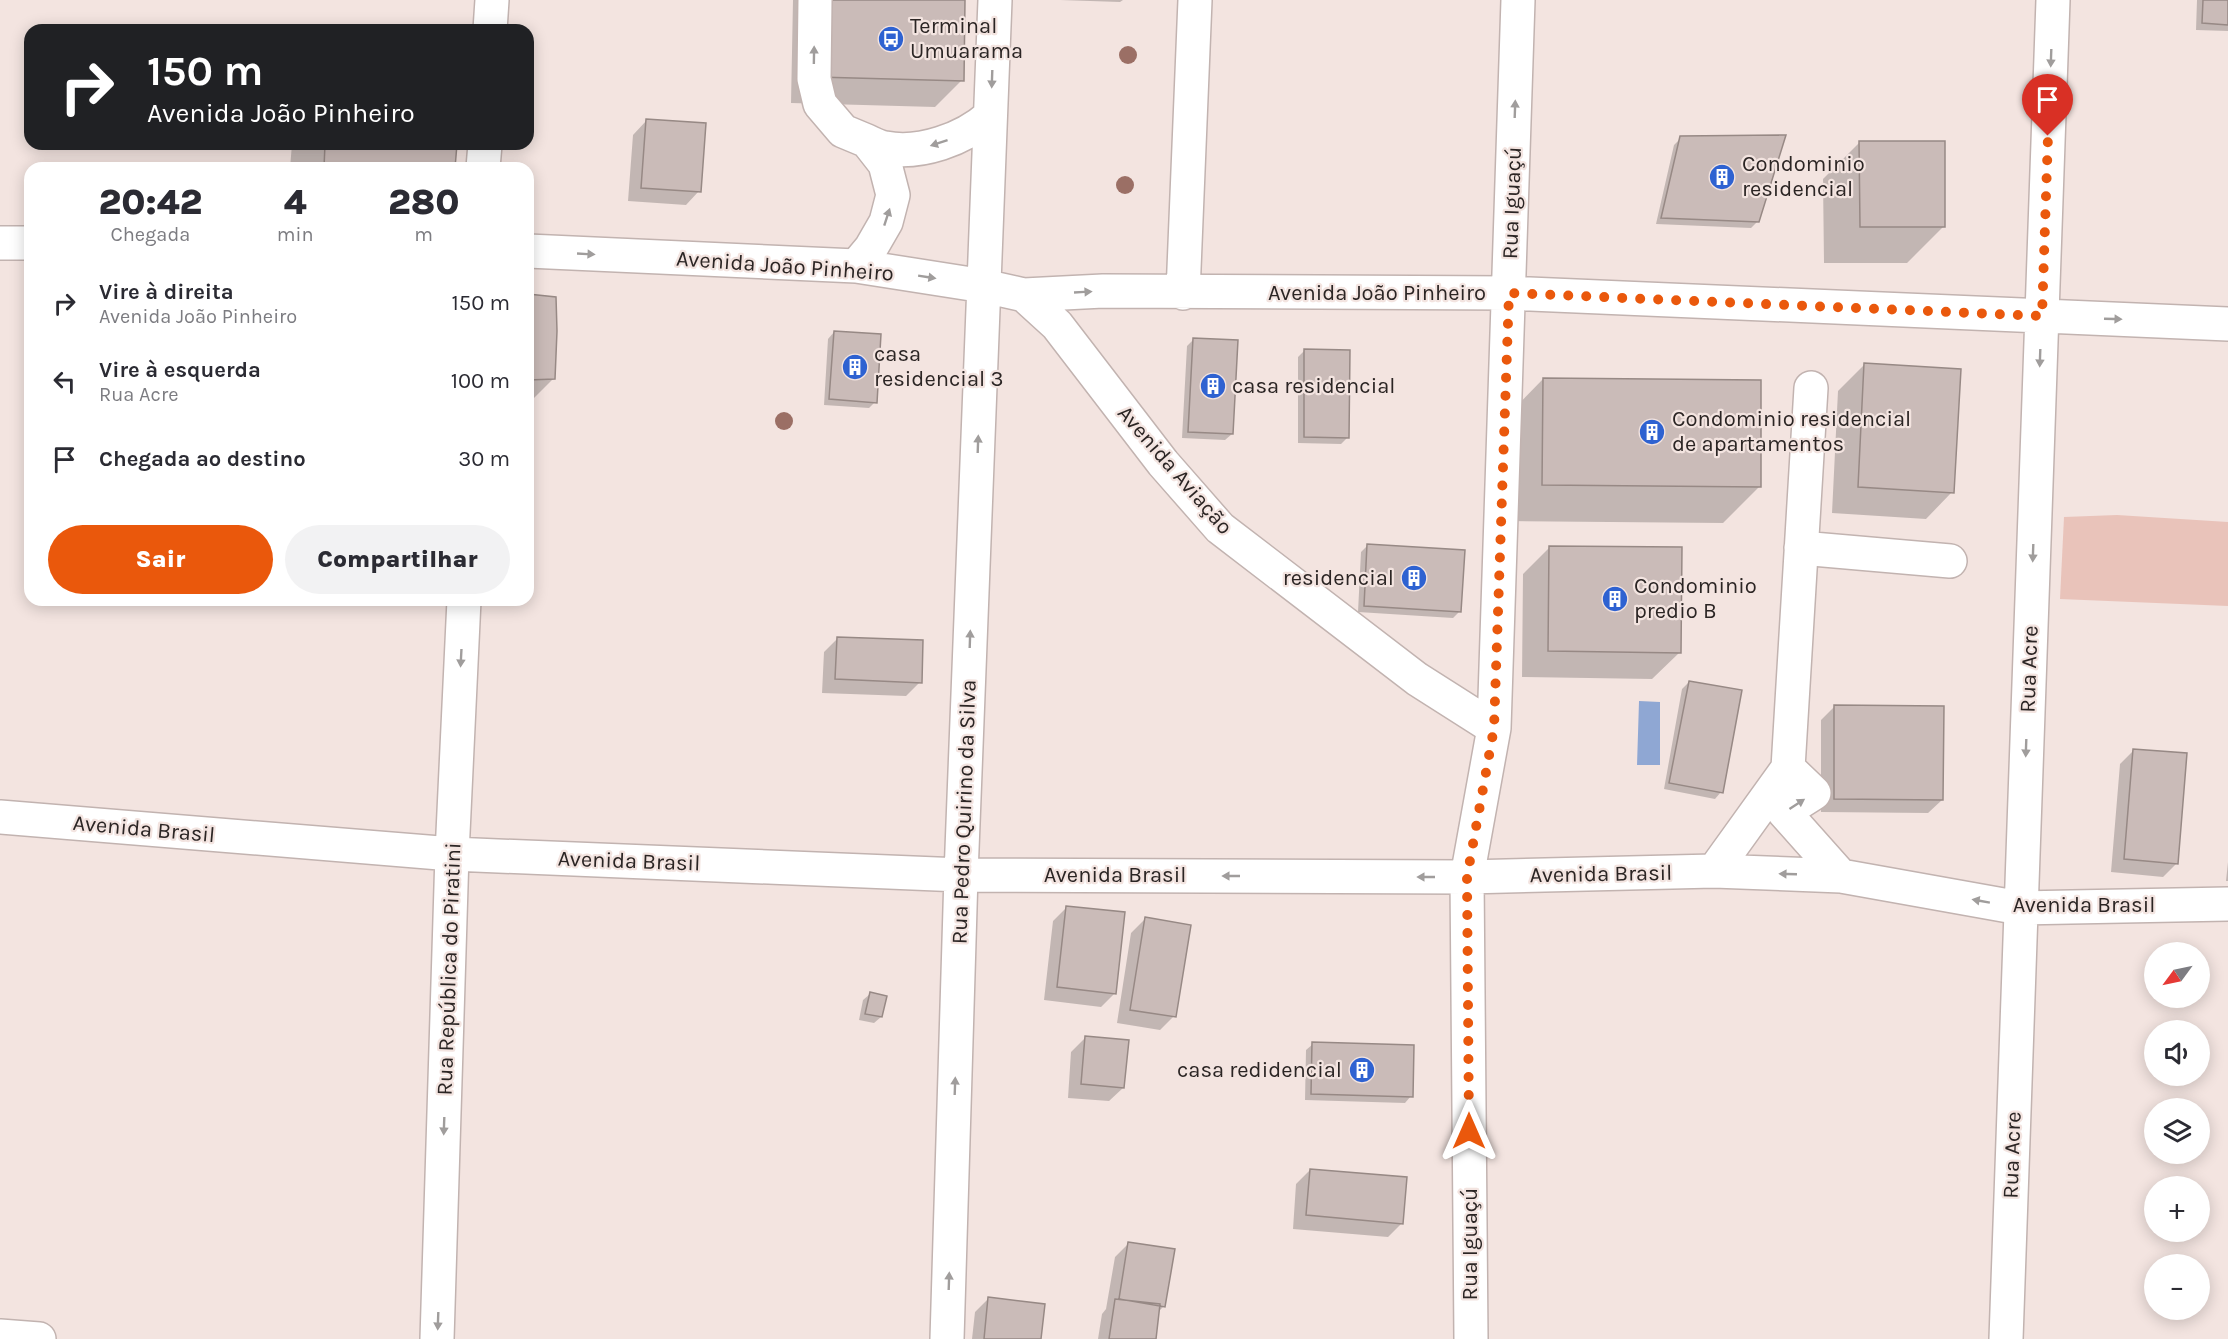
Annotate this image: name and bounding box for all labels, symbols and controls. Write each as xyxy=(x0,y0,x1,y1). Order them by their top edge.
place label: Terminal Umuarama xyxy=(910,13,1023,64)
bus stop icon: Terminal Umuarama xyxy=(876,24,906,54)
one-way arrow xyxy=(809,45,819,64)
text: 150 m xyxy=(147,46,263,96)
icon: right xyxy=(48,48,126,126)
one-way arrow xyxy=(2046,49,2056,68)
one-way arrow xyxy=(987,70,996,89)
pin xyxy=(2022,74,2073,136)
icon: arrive xyxy=(2031,83,2064,116)
text: Avenida João Pinheiro xyxy=(147,97,415,129)
one-way arrow xyxy=(1510,99,1519,118)
one-way arrow xyxy=(930,139,948,148)
street label: Rua Iguaçú xyxy=(1497,146,1527,260)
place label: Condominio residencial xyxy=(1742,151,1865,202)
building icon: Condominio residencial xyxy=(1707,162,1737,192)
text: 20:42 xyxy=(99,181,202,223)
text: 4 xyxy=(284,181,307,223)
text: 280 xyxy=(388,181,459,223)
one-way arrow xyxy=(882,208,892,226)
text: Chegada xyxy=(110,223,190,246)
text: min xyxy=(277,223,313,246)
text: m xyxy=(414,223,433,246)
street label: Avenida João Pinheiro xyxy=(675,245,895,287)
one-way arrow xyxy=(577,249,596,259)
one-way arrow xyxy=(918,273,937,282)
text: Vire à direita xyxy=(99,279,234,305)
street label: Avenida João Pinheiro xyxy=(1268,280,1486,306)
icon: right xyxy=(48,287,81,320)
one-way arrow xyxy=(1074,287,1093,296)
text: 150 m xyxy=(451,290,510,316)
text: Avenida João Pinheiro xyxy=(99,305,297,328)
one-way arrow xyxy=(2103,315,2122,324)
place label: casa residencial 3 xyxy=(874,341,1003,392)
one-way arrow xyxy=(2036,349,2045,368)
building icon: casa residencial 3 xyxy=(840,352,870,382)
text: Vire à esquerda xyxy=(99,357,261,383)
icon: left xyxy=(48,365,81,398)
text: 100 m xyxy=(451,368,510,394)
building icon: casa residencial xyxy=(1198,371,1228,401)
place label: casa residencial xyxy=(1232,373,1396,399)
text: Rua Acre xyxy=(99,383,178,406)
street label: Avenida Aviação xyxy=(1112,400,1238,540)
place label: Condominio residencial de apartamentos xyxy=(1672,406,1911,457)
building icon: Condominio residencial de apartamentos xyxy=(1637,417,1667,447)
one-way arrow xyxy=(973,435,983,454)
icon: arrive xyxy=(48,443,81,476)
text: Chegada ao destino xyxy=(99,446,306,472)
text: 30 m xyxy=(458,446,510,472)
button: Sair xyxy=(48,525,273,594)
button: Compartilhar xyxy=(285,525,510,594)
one-way arrow xyxy=(2029,544,2038,563)
building icon: residencial xyxy=(1399,563,1429,593)
place label: residencial xyxy=(1283,565,1394,591)
place label: Condominio predio B xyxy=(1634,573,1757,624)
building icon: Condominio predio B xyxy=(1600,584,1630,614)
street label: Rua Acre xyxy=(2014,625,2044,713)
one-way arrow xyxy=(966,629,975,648)
one-way arrow xyxy=(457,649,466,668)
street label: Rua Pedro Quirino da Silva xyxy=(946,679,982,945)
one-way arrow xyxy=(2021,739,2031,758)
one-way arrow xyxy=(1788,798,1804,810)
street label: Avenida Brasil xyxy=(72,810,216,848)
street label: Rua República do Piratini xyxy=(432,842,466,1096)
street label: Avenida Brasil xyxy=(557,846,701,876)
street label: Avenida Brasil xyxy=(1529,860,1673,888)
street label: Avenida Brasil xyxy=(1044,862,1186,888)
one-way arrow xyxy=(1779,869,1798,879)
one-way arrow xyxy=(1221,871,1240,881)
one-way arrow xyxy=(1416,872,1435,882)
street label: Avenida Brasil xyxy=(2013,892,2155,918)
one-way arrow xyxy=(1971,896,1990,905)
north arrow xyxy=(2144,942,2210,1008)
map controls xyxy=(2144,942,2210,1320)
button: sound xyxy=(2144,1020,2210,1086)
building icon: casa redidencial xyxy=(1347,1055,1377,1085)
place label: casa redidencial xyxy=(1177,1057,1342,1083)
one-way arrow xyxy=(950,1076,960,1095)
button: layers xyxy=(2144,1098,2210,1164)
position arrow xyxy=(1437,1099,1501,1163)
street label: Rua Acre xyxy=(1997,1111,2027,1199)
one-way arrow xyxy=(439,1117,449,1136)
button: + xyxy=(2144,1176,2210,1242)
street label: Rua Iguaçú xyxy=(1457,1188,1483,1300)
button: − xyxy=(2144,1254,2210,1320)
one-way arrow xyxy=(944,1271,953,1290)
one-way arrow xyxy=(433,1312,443,1331)

